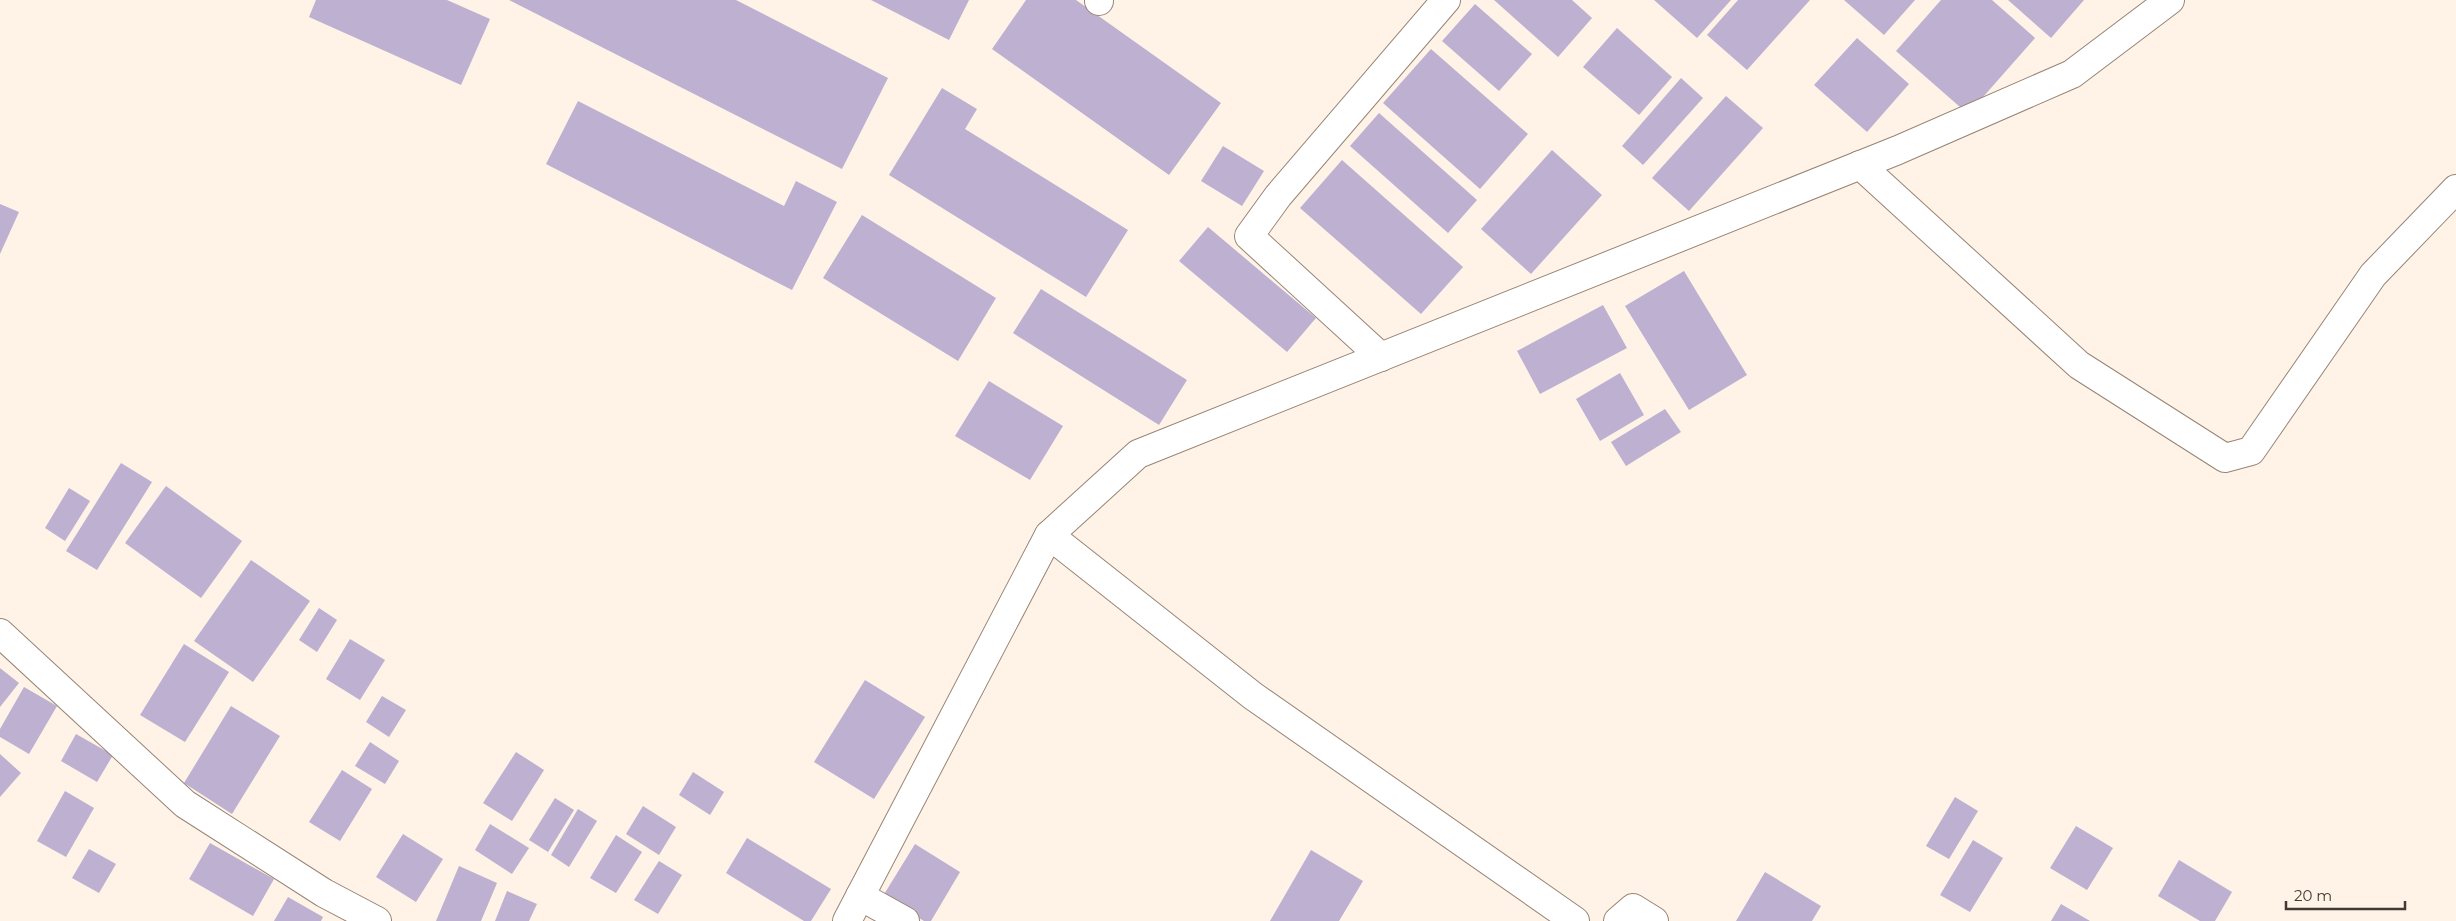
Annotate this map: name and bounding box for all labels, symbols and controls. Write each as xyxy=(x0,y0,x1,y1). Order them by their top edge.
scale bar xyxy=(2286,878,2405,910)
text: 20 m xyxy=(2294,886,2332,905)

